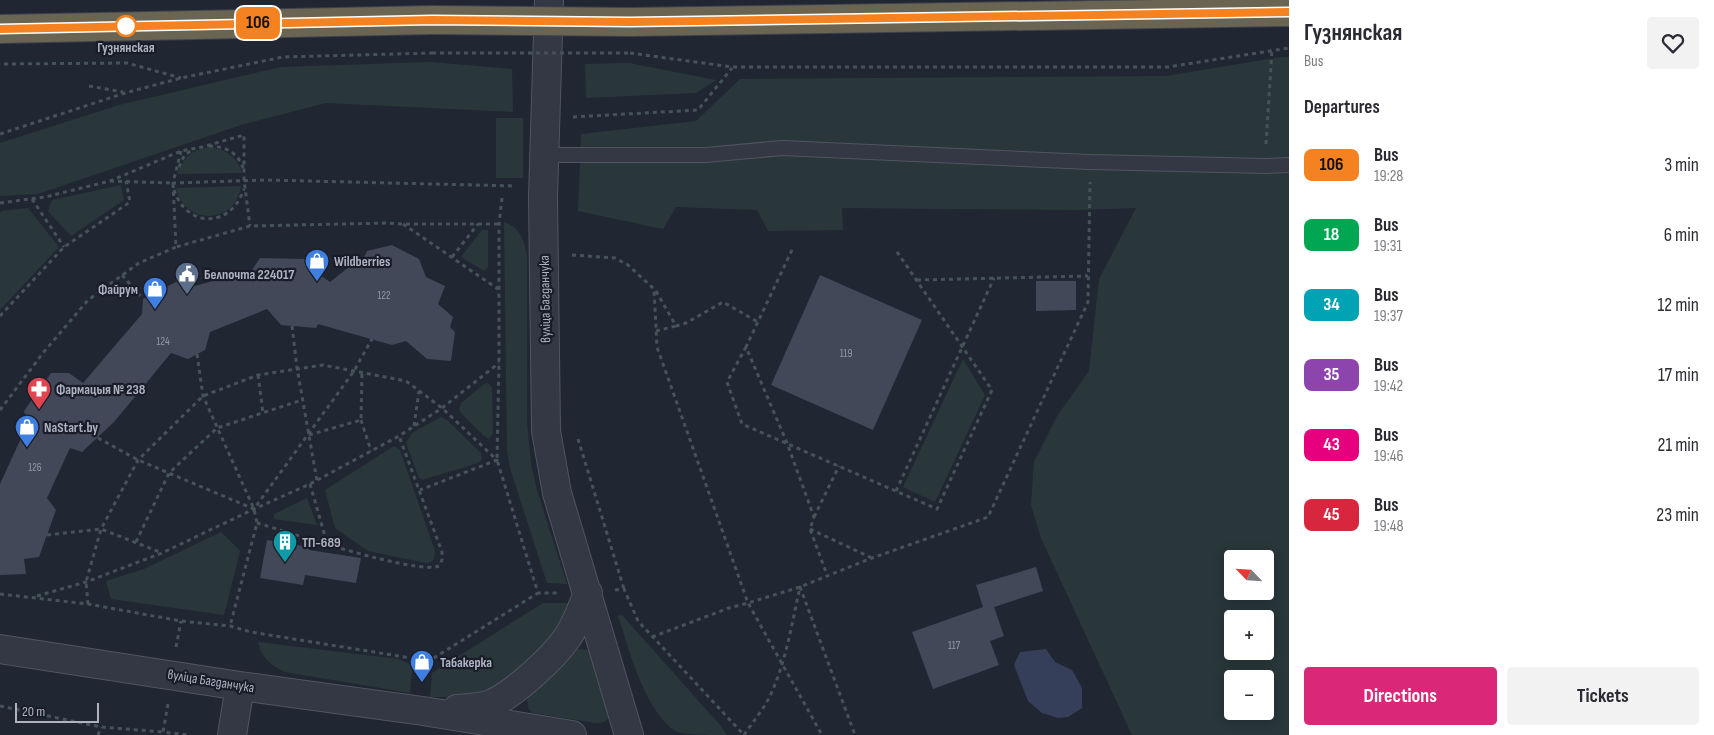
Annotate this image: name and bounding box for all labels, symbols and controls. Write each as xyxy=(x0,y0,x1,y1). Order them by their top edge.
line badge: 106 xyxy=(229,7,287,39)
text: 106 xyxy=(246,12,270,33)
marker: Гузнянская xyxy=(115,15,137,37)
button: heart xyxy=(1647,17,1699,69)
text: Гузнянская xyxy=(1304,18,1402,47)
place label: Гузнянская xyxy=(97,39,155,56)
text: Bus xyxy=(1304,52,1324,71)
text: Departures xyxy=(1304,96,1380,119)
text: Bus xyxy=(1374,144,1399,167)
text: 106 xyxy=(1319,154,1344,175)
text: 3 min xyxy=(1664,154,1699,177)
text: 19:28 xyxy=(1374,167,1403,186)
text: Bus xyxy=(1374,214,1399,237)
text: 18 xyxy=(1324,224,1339,245)
text: 6 min xyxy=(1664,224,1699,247)
text: 19:31 xyxy=(1374,237,1402,256)
shop icon: Wildberries xyxy=(304,248,330,282)
place label: Wildberries xyxy=(334,253,390,270)
street label: вуліца Багданчука xyxy=(536,255,554,343)
public building icon: Белпочта 224017 xyxy=(174,261,200,295)
place label: Белпочта 224017 xyxy=(204,266,295,283)
shop icon: Файрум xyxy=(142,276,168,310)
place label: Файрум xyxy=(98,281,138,298)
text: Bus xyxy=(1374,284,1399,307)
house number: 122 xyxy=(377,289,391,302)
text: 34 xyxy=(1323,294,1340,315)
text: 12 min xyxy=(1657,294,1699,317)
text: 19:37 xyxy=(1374,307,1403,326)
house number: 124 xyxy=(156,335,170,348)
house number: 119 xyxy=(840,347,852,360)
text: Bus xyxy=(1374,354,1399,377)
text: 35 xyxy=(1324,364,1339,385)
text: 17 min xyxy=(1658,364,1699,387)
pharmacy icon: Фармацыя № 238 xyxy=(26,376,52,410)
text: 19:42 xyxy=(1374,377,1403,396)
place label: Фармацыя № 238 xyxy=(56,381,146,398)
shop icon: NaStart.by xyxy=(14,414,40,448)
place label: NaStart.by xyxy=(44,419,98,436)
text: Bus xyxy=(1374,424,1399,447)
text: 43 xyxy=(1323,434,1340,455)
text: 21 min xyxy=(1658,434,1699,457)
text: 19:46 xyxy=(1374,447,1403,466)
house number: 126 xyxy=(28,461,42,474)
text: Bus xyxy=(1374,494,1399,517)
text: 45 xyxy=(1323,504,1340,525)
text: 23 min xyxy=(1656,504,1699,527)
text: 19:48 xyxy=(1374,517,1403,536)
building icon: ТП-689 xyxy=(272,529,298,563)
place label: ТП-689 xyxy=(302,534,341,551)
north arrow xyxy=(1224,550,1274,600)
map controls xyxy=(1224,550,1274,720)
button: + xyxy=(1224,610,1274,660)
house number: 117 xyxy=(948,639,961,652)
shop icon: Табакерка xyxy=(409,649,435,683)
place label: Табакерка xyxy=(440,654,492,671)
street label: вуліца Багданчука xyxy=(166,666,256,696)
button: Directions xyxy=(1304,667,1497,725)
button: Tickets xyxy=(1507,667,1699,725)
button: − xyxy=(1224,670,1274,720)
scale bar xyxy=(15,700,99,723)
text: 20 m xyxy=(22,703,45,720)

